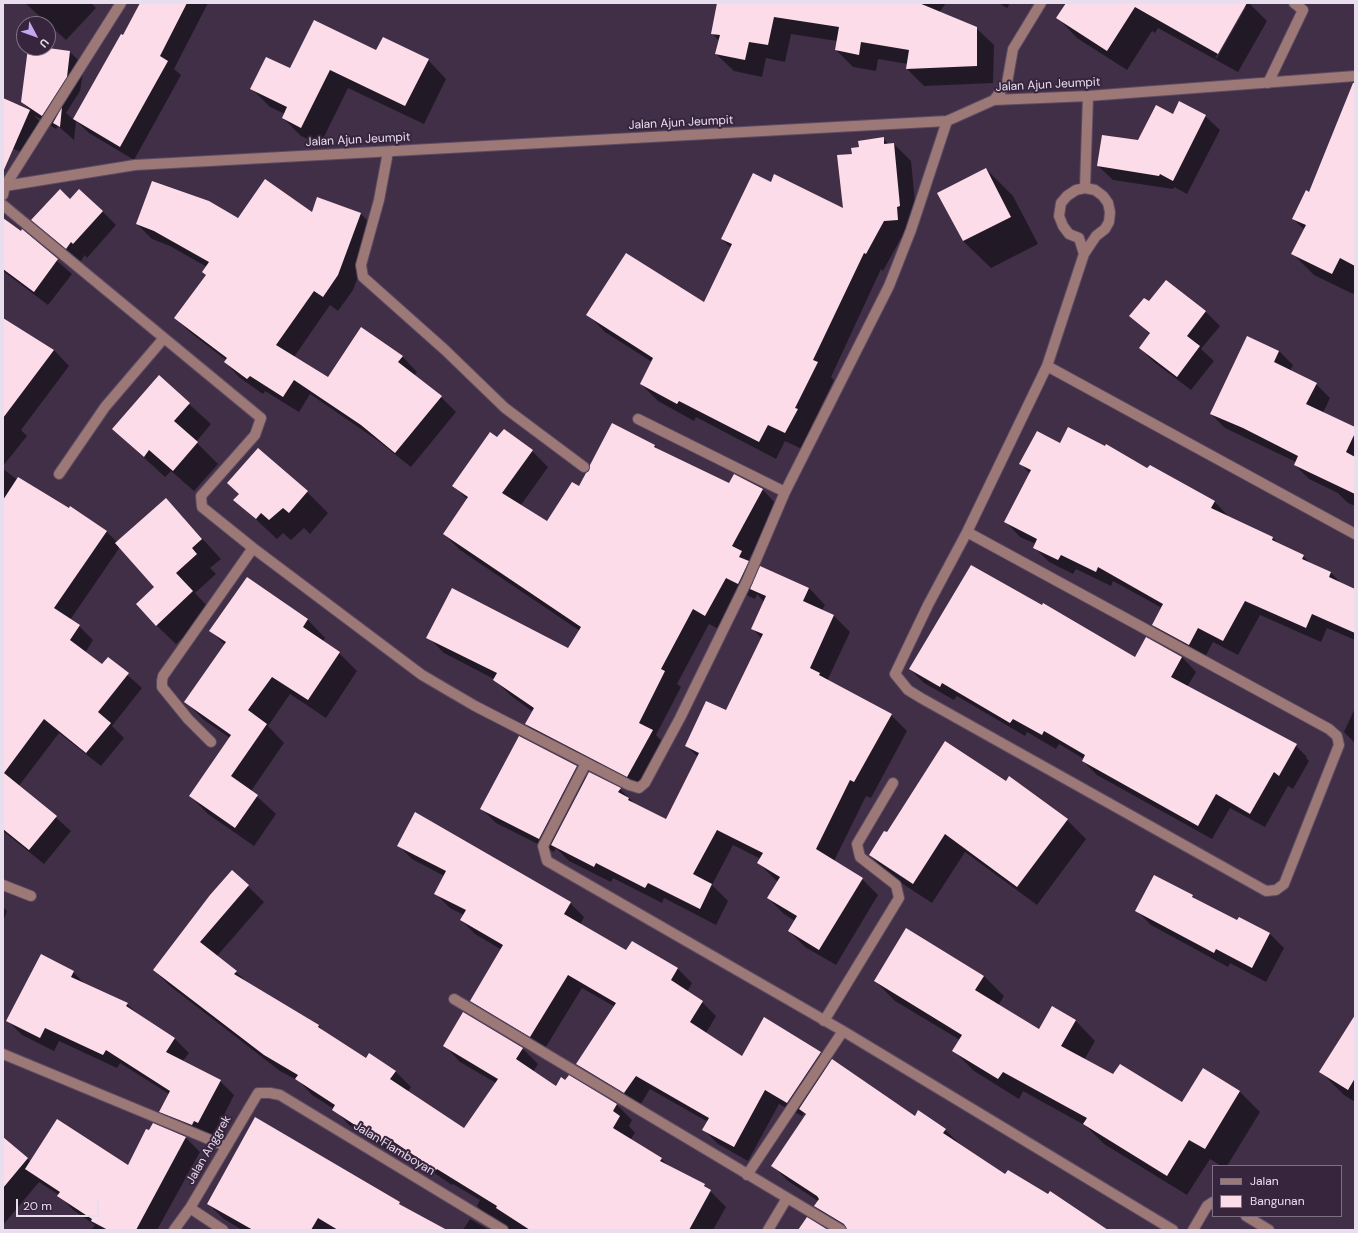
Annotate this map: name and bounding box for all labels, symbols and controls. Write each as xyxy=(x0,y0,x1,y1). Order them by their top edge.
north arrow xyxy=(16,16,56,56)
text: U xyxy=(37,36,52,51)
street label: Jalan Ajun Jeumpit xyxy=(995,75,1101,95)
street label: Jalan Ajun Jeumpit xyxy=(628,113,734,133)
street label: Jalan Ajun Jeumpit xyxy=(305,130,411,150)
street label: Jalan Anggrek xyxy=(183,1113,235,1187)
street label: Jalan Flamboyan xyxy=(351,1119,437,1179)
legend xyxy=(1212,1165,1342,1217)
text: Jalan xyxy=(1250,1173,1279,1189)
scale bar xyxy=(18,1191,101,1217)
text: Bangunan xyxy=(1250,1193,1305,1209)
text: 20 m xyxy=(23,1198,52,1214)

